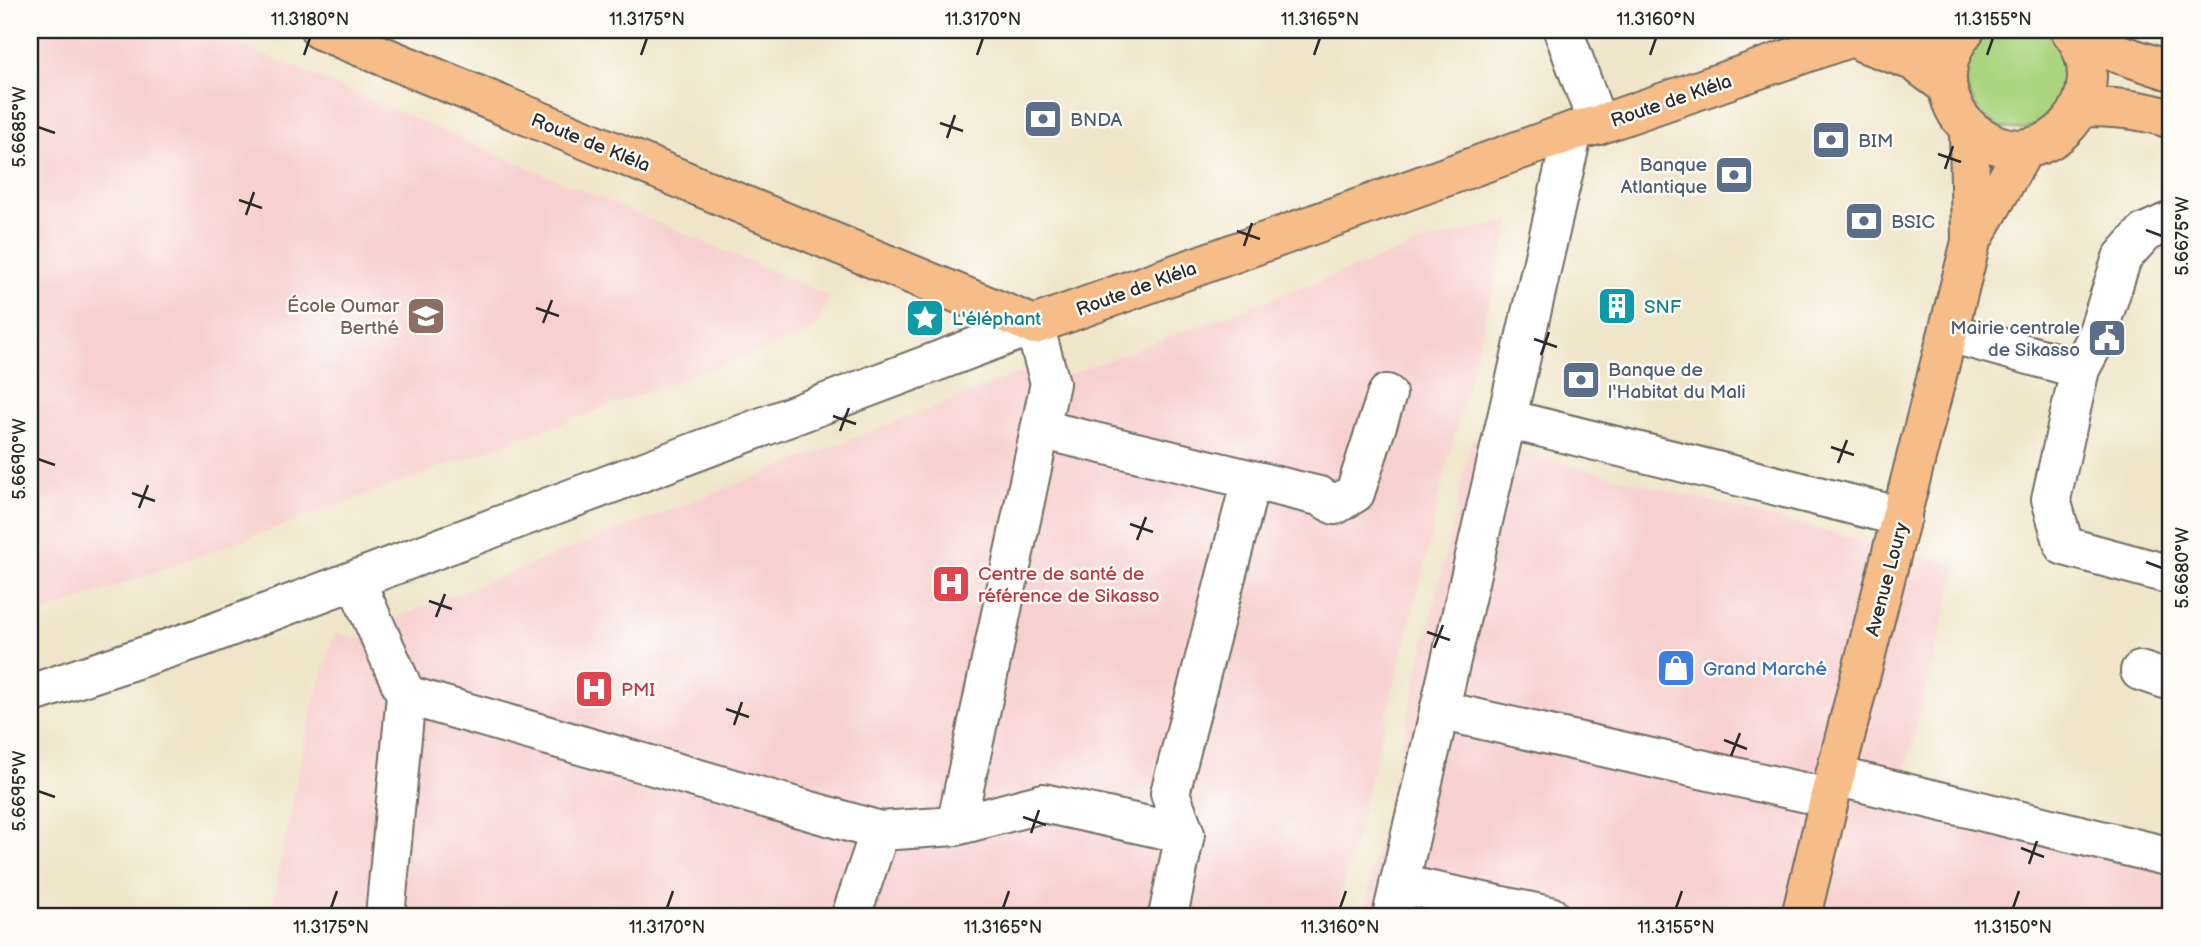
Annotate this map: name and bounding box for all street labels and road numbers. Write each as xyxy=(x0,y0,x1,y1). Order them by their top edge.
street label: Route de Kléla xyxy=(1608,70,1735,133)
street label: Route de Kléla xyxy=(528,109,653,178)
street label: Route de Kléla xyxy=(1073,257,1200,322)
street label: Avenue Loury xyxy=(1861,520,1914,639)

